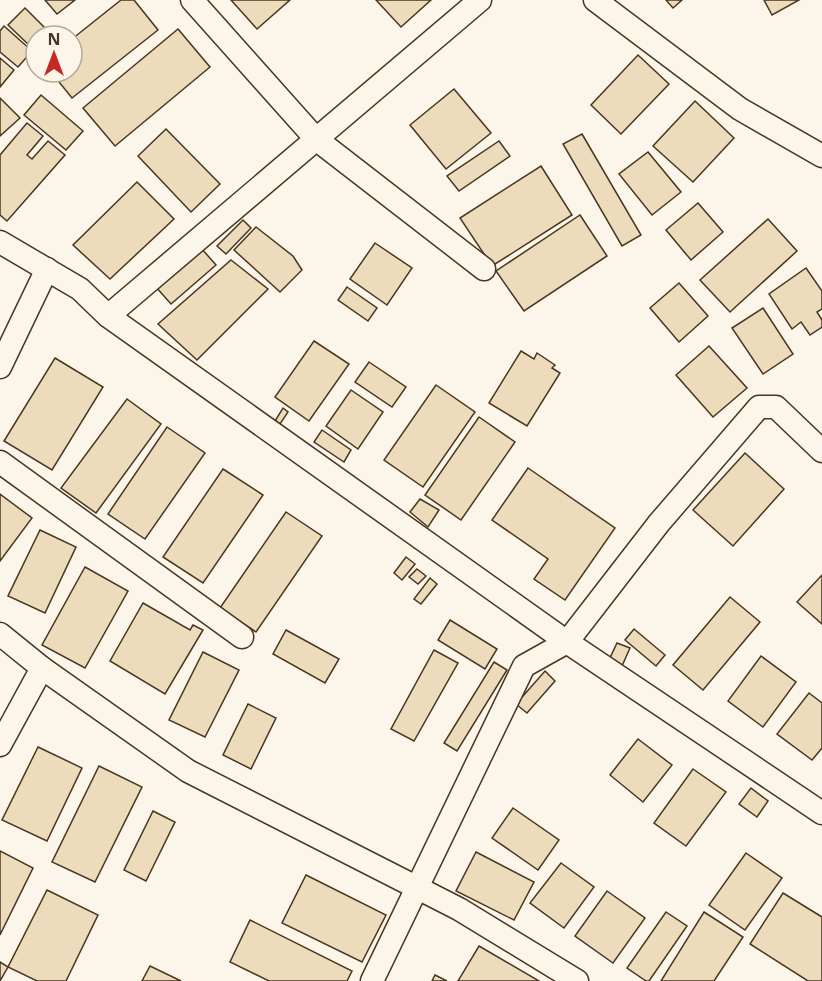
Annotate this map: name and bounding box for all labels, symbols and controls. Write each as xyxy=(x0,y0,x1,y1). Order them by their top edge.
north arrow xyxy=(24,24,84,84)
text: N xyxy=(47,28,61,50)

